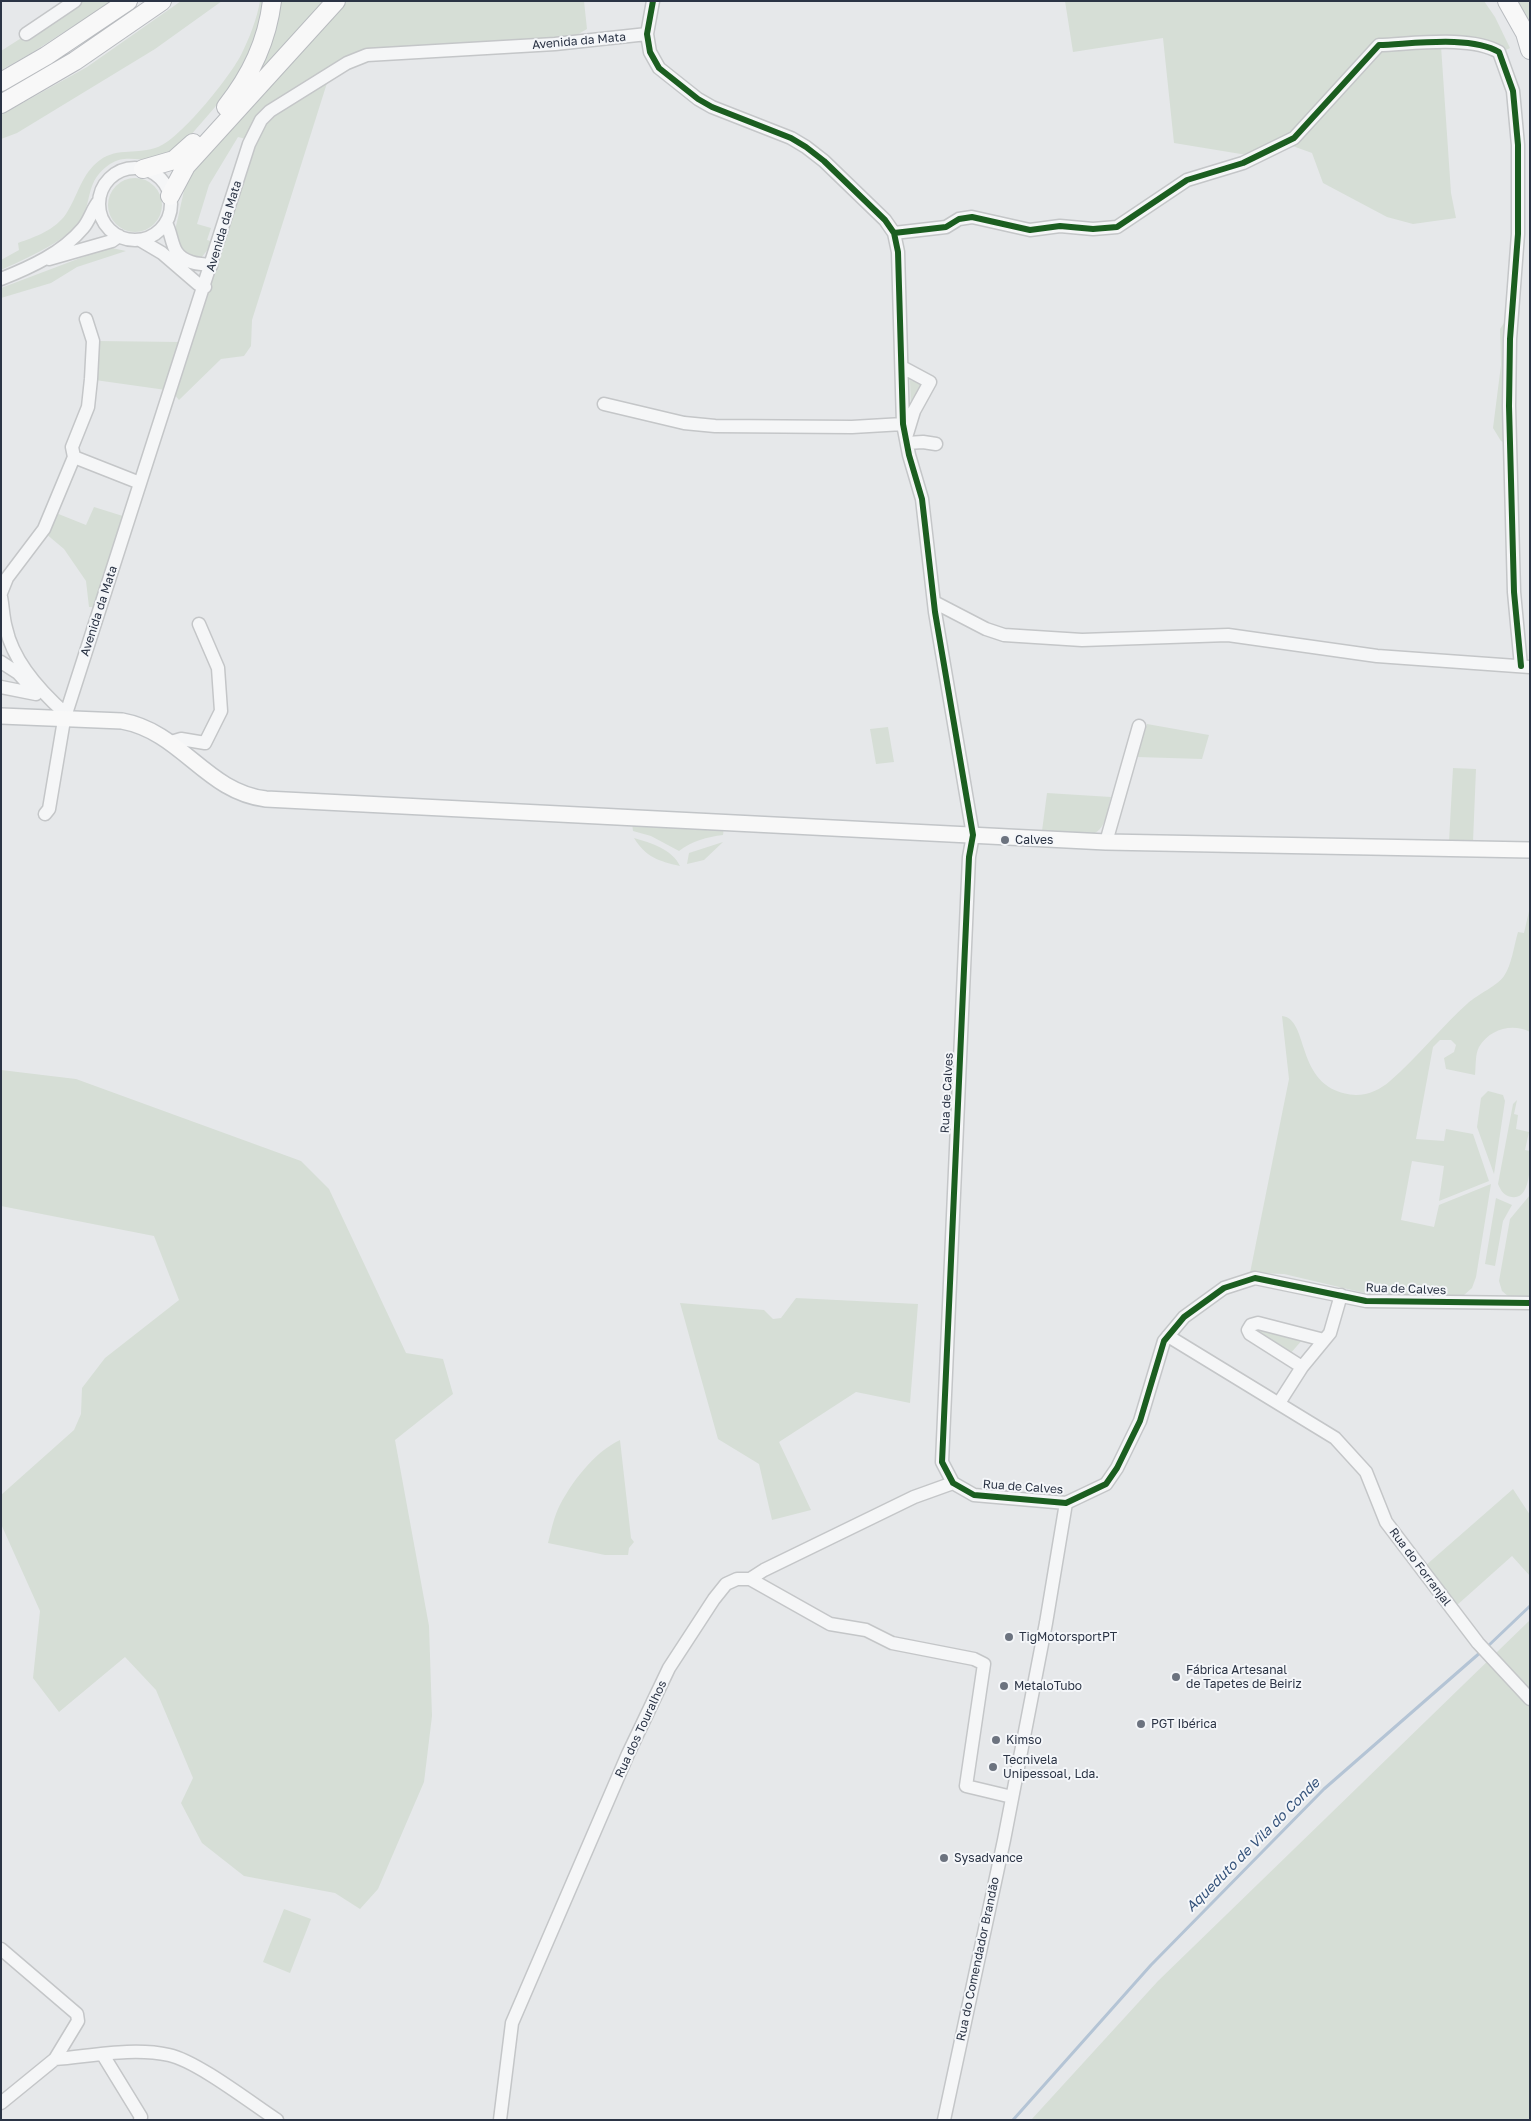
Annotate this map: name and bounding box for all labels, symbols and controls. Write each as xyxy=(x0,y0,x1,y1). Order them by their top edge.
street label: Avenida da Mata xyxy=(531,30,627,52)
street label: Avenida da Mata xyxy=(203,179,245,273)
street label: Avenida da Mata xyxy=(78,564,120,658)
place label: Calves xyxy=(1015,833,1053,847)
marker: Calves xyxy=(999,834,1011,846)
street label: Rua de Calves xyxy=(938,1052,956,1134)
street label: Rua de Calves xyxy=(1365,1280,1447,1298)
street label: Rua de Calves xyxy=(982,1477,1064,1497)
street label: Rua do Forranjal xyxy=(1386,1525,1454,1609)
place label: TigMotorsportPT xyxy=(1019,1630,1117,1644)
marker: TigMotorsportPT xyxy=(1003,1631,1015,1643)
place label: Fábrica Artesanal de Tapetes de Beiriz xyxy=(1186,1663,1302,1691)
marker: Fábrica Artesanal de Tapetes de Beiriz xyxy=(1170,1671,1182,1683)
street label: Rua dos Touralhos xyxy=(612,1678,670,1780)
place label: MetaloTubo xyxy=(1014,1679,1082,1693)
marker: MetaloTubo xyxy=(998,1680,1010,1692)
place label: PGT Ibérica xyxy=(1151,1717,1217,1731)
marker: PGT Ibérica xyxy=(1135,1718,1147,1730)
place label: Kimso xyxy=(1006,1733,1042,1747)
marker: Kimso xyxy=(990,1734,1002,1746)
place label: Tecnivela Unipessoal, Lda. xyxy=(1003,1753,1099,1781)
marker: Tecnivela Unipessoal, Lda. xyxy=(987,1761,999,1773)
water label: Aqueduto de Vila do Conde xyxy=(1183,1775,1323,1915)
place label: Sysadvance xyxy=(954,1851,1023,1865)
marker: Sysadvance xyxy=(938,1852,950,1864)
street label: Rua do Comendador Brandão xyxy=(954,1876,1002,2042)

